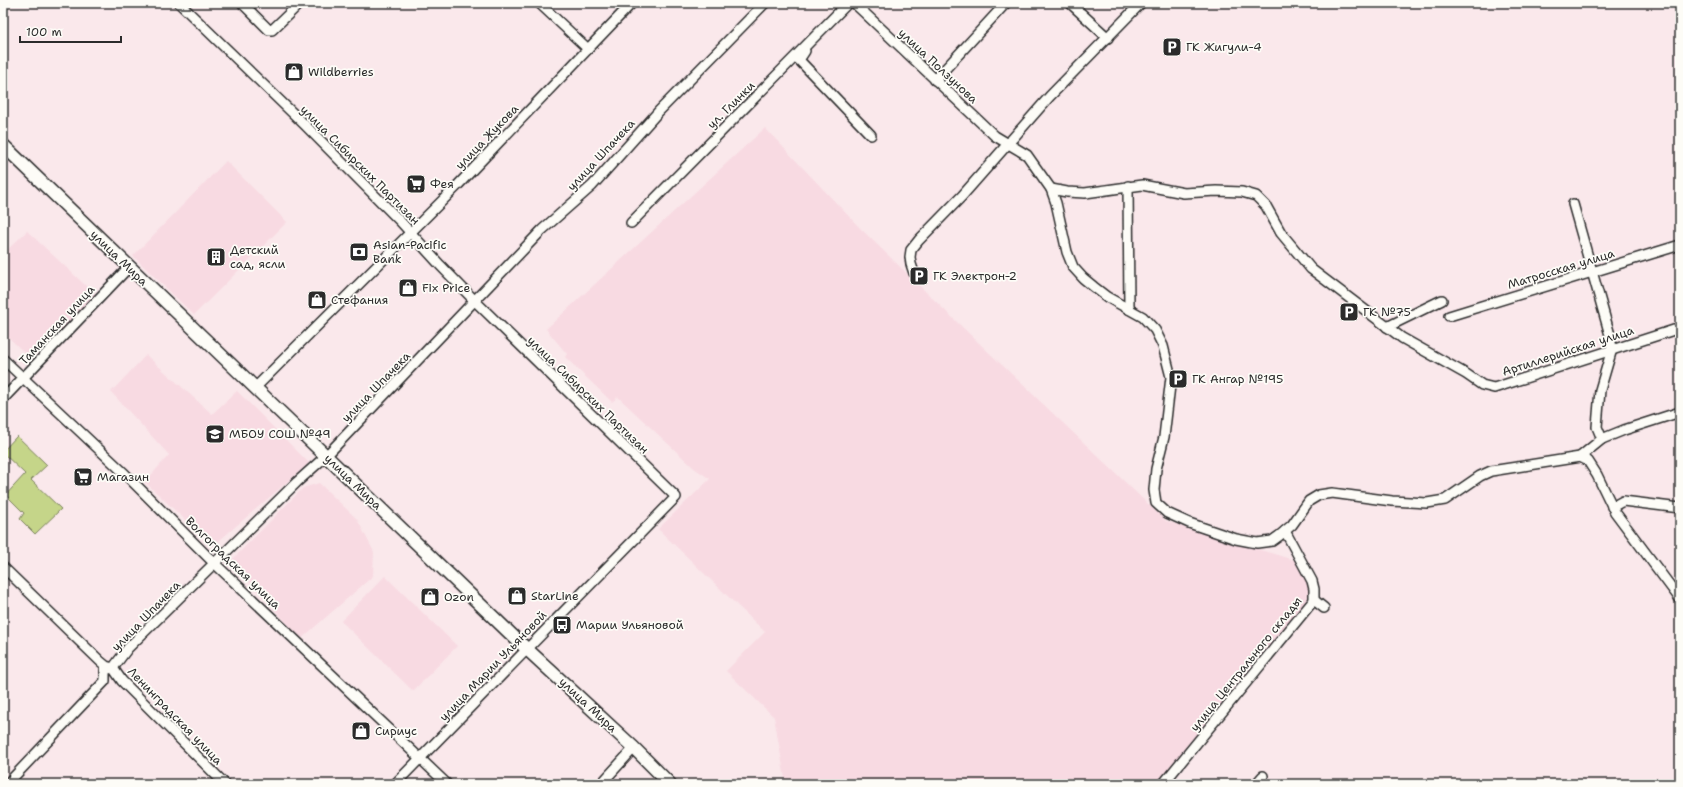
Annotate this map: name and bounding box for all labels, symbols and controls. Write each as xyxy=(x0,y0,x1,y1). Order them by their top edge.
scale bar xyxy=(20,18,121,44)
text: 100 m xyxy=(26,24,62,40)
street label: улица Ползунова xyxy=(895,25,982,107)
parking icon: ГК Жигули-4 xyxy=(1161,36,1183,58)
place label: ГК Жигули-4 xyxy=(1186,39,1262,55)
shop icon: Wildberries xyxy=(283,61,305,83)
place label: Wildberries xyxy=(308,64,374,80)
street label: ул. Глинки xyxy=(704,78,758,132)
street label: улица Жукова xyxy=(452,101,522,173)
street label: улица Сибирских Партизан xyxy=(297,102,423,228)
street label: улица Шпачека xyxy=(564,115,639,194)
supermarket icon: Фея xyxy=(405,173,427,195)
place label: Фея xyxy=(430,176,454,192)
street label: улица Мира xyxy=(87,227,152,290)
place label: Asian-Pacific Bank xyxy=(373,237,447,267)
bank icon: Asian-Pacific Bank xyxy=(348,241,370,263)
place label: Детский сад, ясли xyxy=(230,242,286,272)
street label: Матросская улица xyxy=(1506,245,1617,293)
building icon: Детский сад, ясли xyxy=(205,246,227,268)
parking icon: ГК Электрон-2 xyxy=(908,265,930,287)
place label: ГК Электрон-2 xyxy=(933,268,1017,284)
shop icon: Fix Price xyxy=(397,277,419,299)
place label: Fix Price xyxy=(422,280,470,296)
street label: Таманская улица xyxy=(16,281,99,368)
shop icon: Стефания xyxy=(306,289,328,311)
place label: Стефания xyxy=(331,292,388,308)
parking icon: ГК №75 xyxy=(1338,301,1360,323)
place label: ГК №75 xyxy=(1363,304,1411,320)
street label: Артиллерийская улица xyxy=(1500,322,1636,380)
street label: улица Сибирских Партизан xyxy=(524,333,652,457)
street label: улица Шпачека xyxy=(338,348,414,426)
parking icon: ГК Ангар №195 xyxy=(1167,368,1189,390)
place label: ГК Ангар №195 xyxy=(1192,371,1283,387)
school or university icon: МБОУ СОШ №49 xyxy=(204,423,226,445)
place label: МБОУ СОШ №49 xyxy=(229,426,331,442)
street label: улица Мира xyxy=(321,451,386,514)
supermarket icon: Магазин xyxy=(72,466,94,488)
place label: Магазин xyxy=(97,469,149,485)
street label: Волгоградская улица xyxy=(182,513,284,613)
street label: улица Шпачека xyxy=(108,577,184,655)
shop icon: StarLine xyxy=(506,585,528,607)
shop icon: Ozon xyxy=(419,586,441,608)
place label: StarLine xyxy=(531,588,579,604)
place label: Ozon xyxy=(444,589,474,605)
street label: улица Центрального склады xyxy=(1187,593,1305,735)
street label: улица Марии Ульяновой xyxy=(436,607,550,725)
bus stop icon: Марии Ульяновой xyxy=(551,614,573,636)
place label: Марии Ульяновой xyxy=(576,617,684,633)
street label: Ленинградская улица xyxy=(124,664,226,769)
street label: улица Мира xyxy=(555,674,621,736)
shop icon: Сириус xyxy=(350,720,372,742)
place label: Сириус xyxy=(375,723,417,739)

